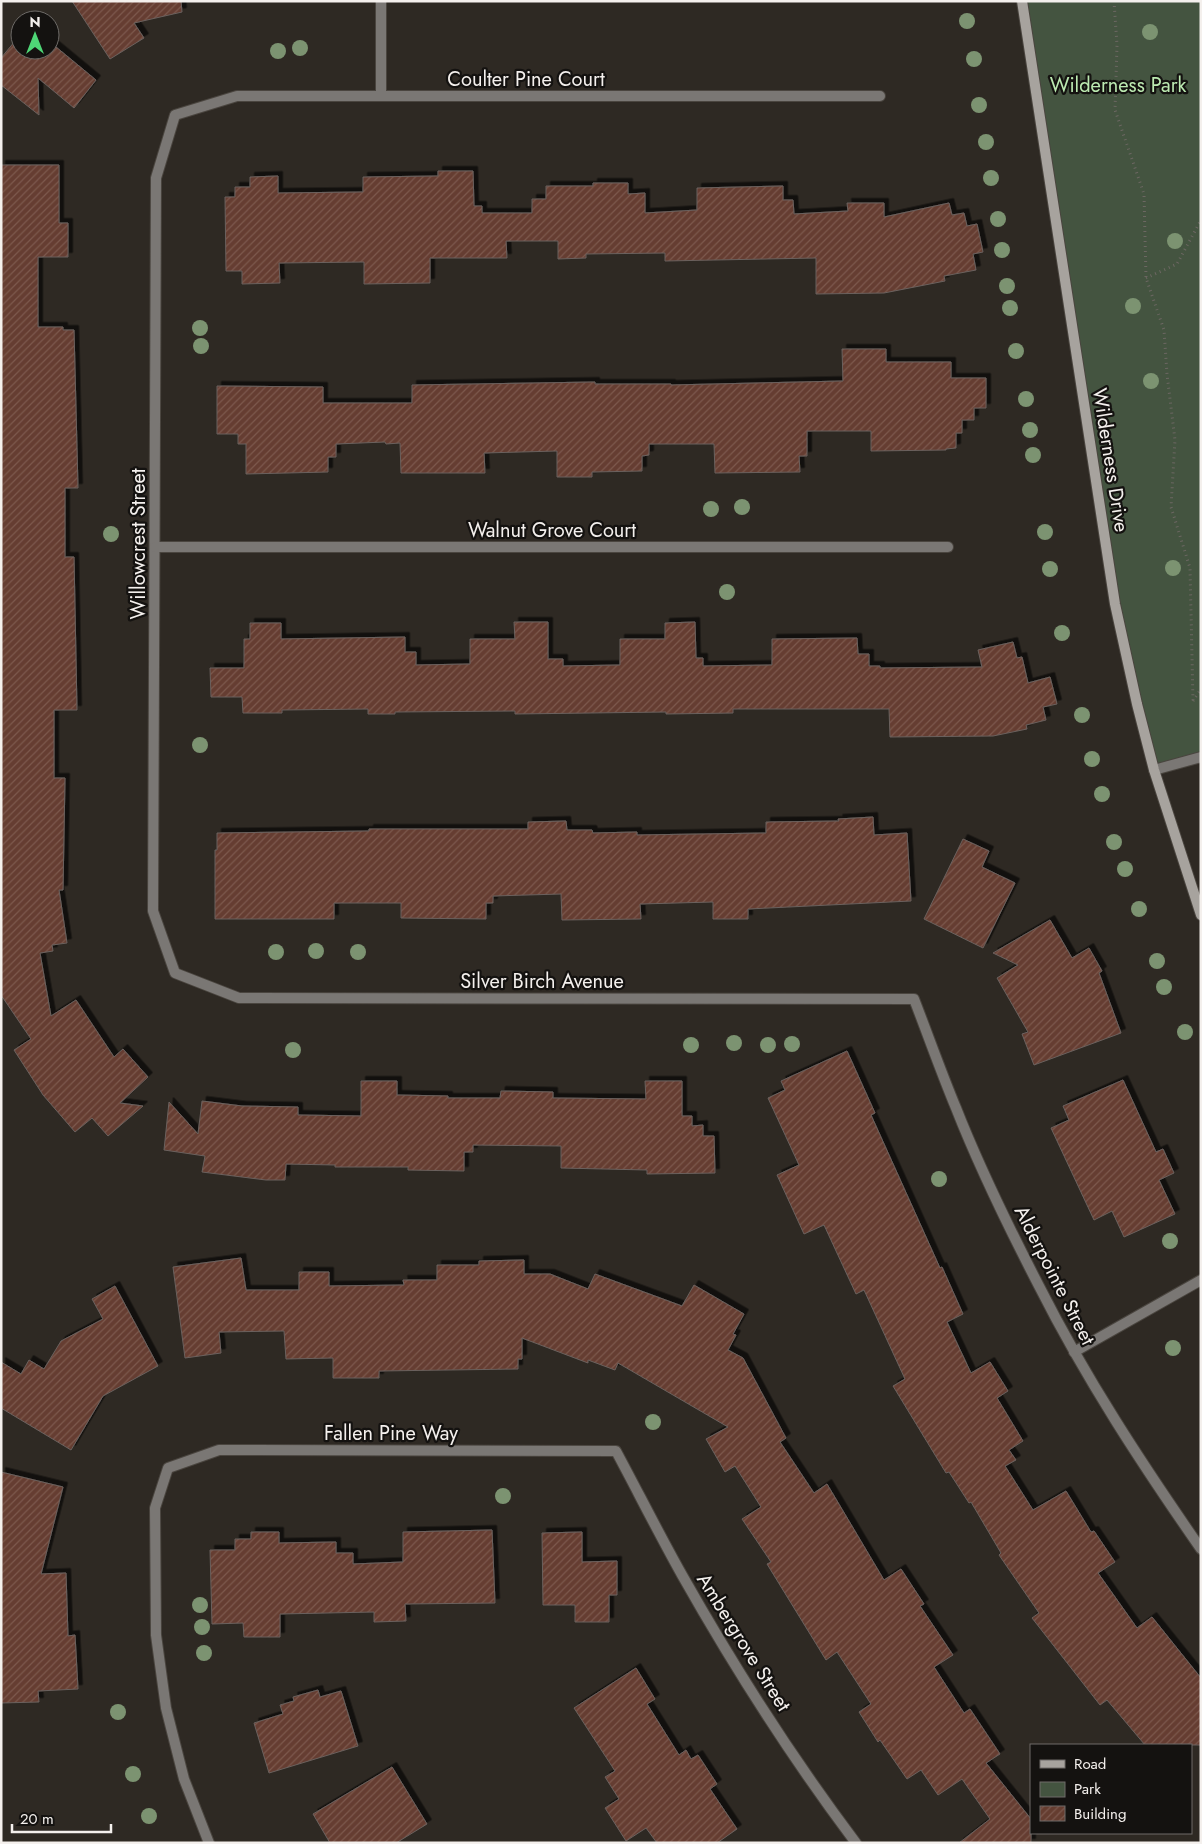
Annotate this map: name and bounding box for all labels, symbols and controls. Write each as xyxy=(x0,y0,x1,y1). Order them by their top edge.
north arrow xyxy=(10,10,60,60)
text: N xyxy=(29,12,41,32)
street label: Coulter Pine Court xyxy=(447,65,605,94)
park label: Wilderness Park xyxy=(1050,71,1187,100)
street label: Wilderness Drive xyxy=(1085,386,1136,534)
street label: Willowcrest Street xyxy=(124,468,153,620)
street label: Walnut Grove Court xyxy=(468,516,636,545)
street label: Silver Birch Avenue xyxy=(460,967,624,996)
street label: Alderpointe Street xyxy=(1007,1200,1102,1350)
street label: Fallen Pine Way xyxy=(324,1419,458,1448)
street label: Ambergrove Street xyxy=(689,1568,798,1717)
legend xyxy=(1030,1744,1192,1834)
text: Road xyxy=(1074,1753,1106,1775)
text: Park xyxy=(1074,1778,1101,1800)
scale bar xyxy=(12,1802,111,1834)
text: Building xyxy=(1074,1803,1126,1825)
text: 20 m xyxy=(20,1808,54,1830)

